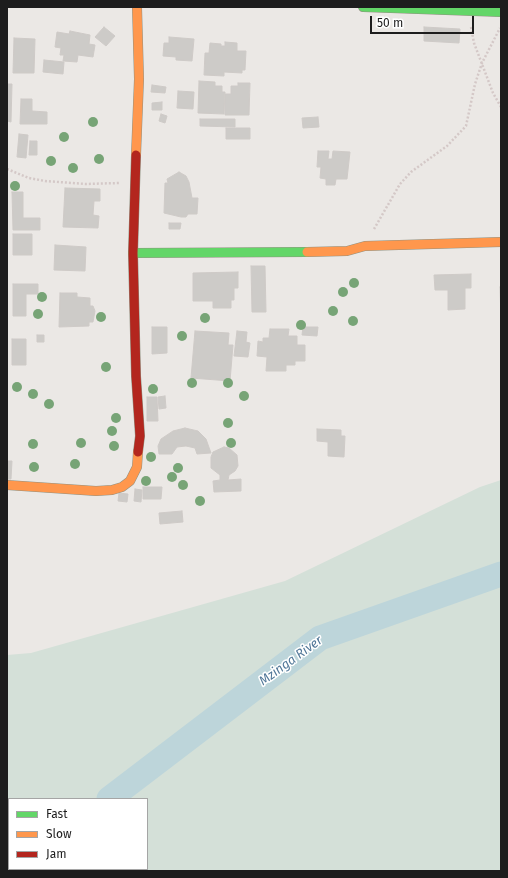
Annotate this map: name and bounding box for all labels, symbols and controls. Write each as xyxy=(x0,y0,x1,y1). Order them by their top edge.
scale bar xyxy=(372,8,476,34)
text: 50 m xyxy=(377,16,403,30)
water label: Mzinga River xyxy=(256,633,326,689)
legend xyxy=(8,798,148,870)
text: Fast xyxy=(46,807,68,821)
text: Slow xyxy=(46,827,72,841)
text: Jam xyxy=(46,847,66,861)

